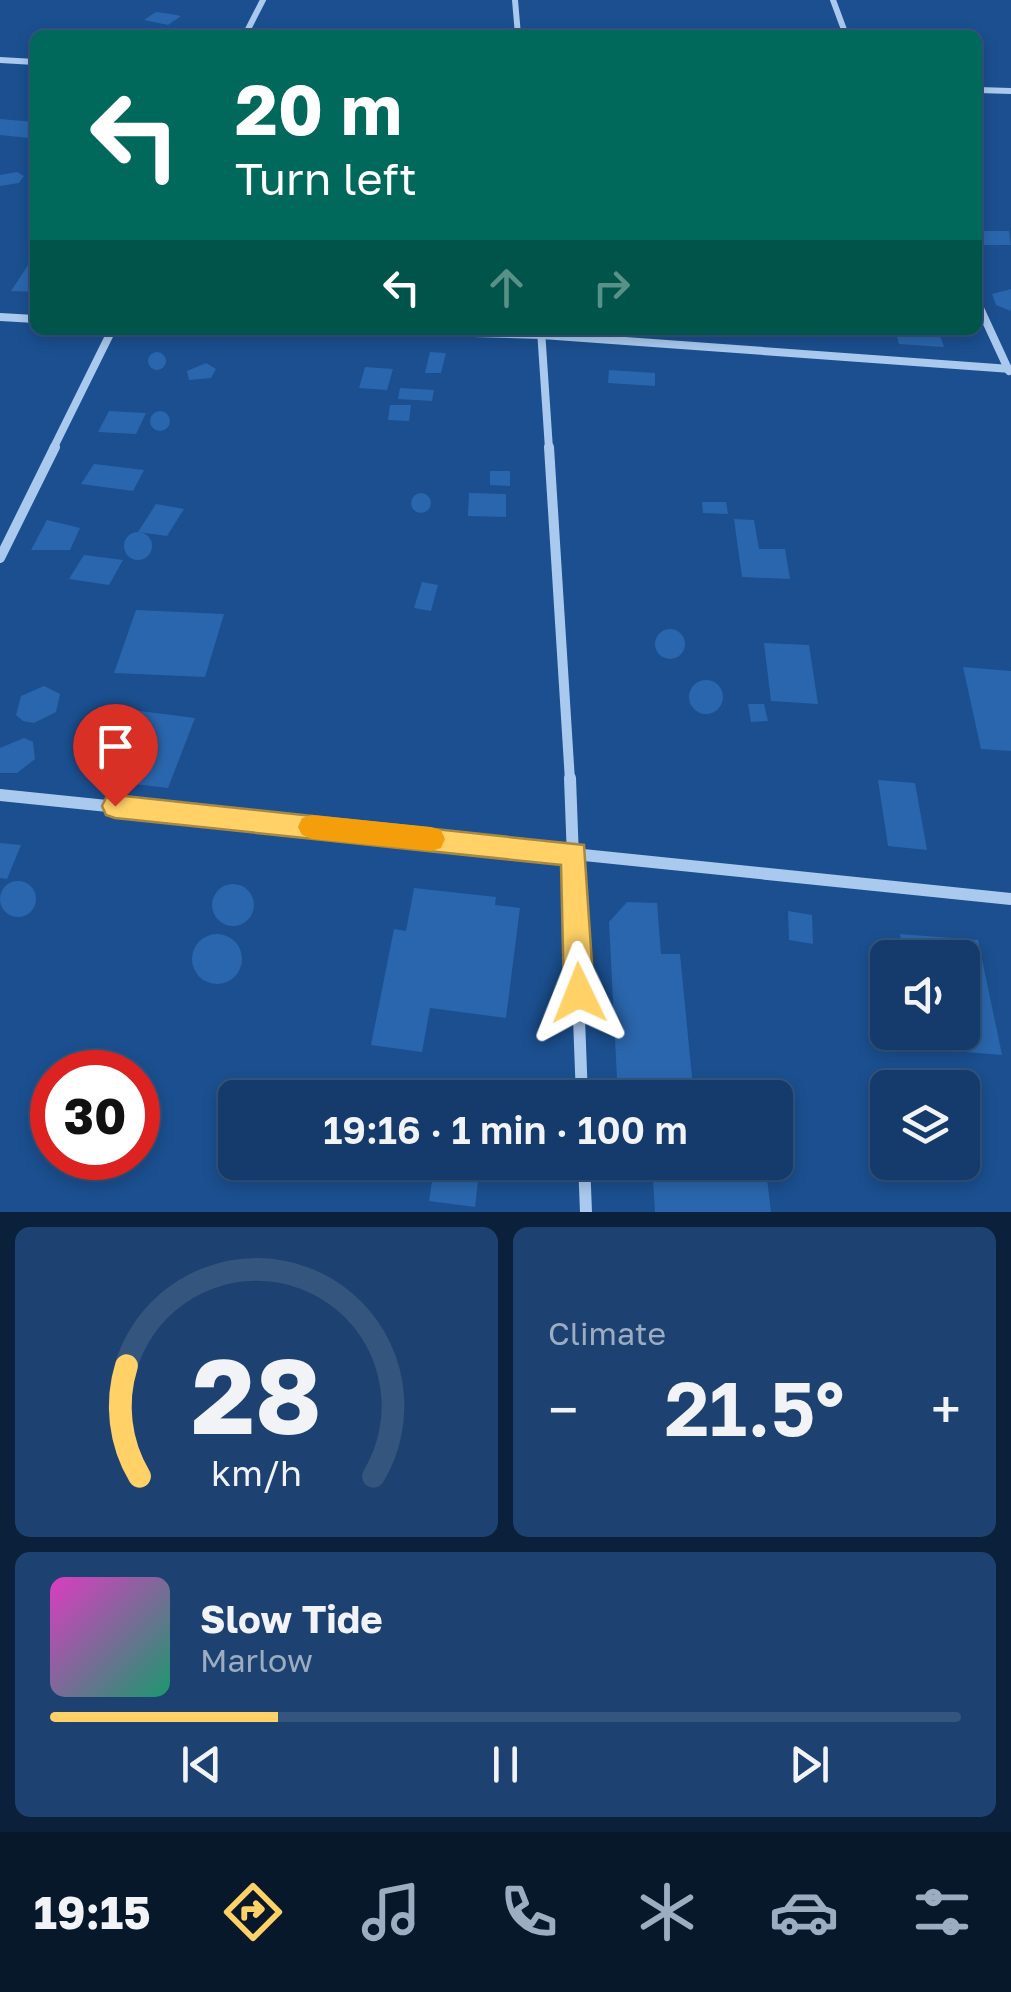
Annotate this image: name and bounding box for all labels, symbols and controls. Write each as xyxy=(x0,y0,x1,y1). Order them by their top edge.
text: 20 m xyxy=(235,66,402,150)
icon: left xyxy=(70,70,200,200)
text: Turn left xyxy=(235,151,417,205)
icon: left xyxy=(374,260,429,315)
icon: ahead xyxy=(479,260,534,315)
icon: right xyxy=(584,260,639,315)
pin xyxy=(73,704,158,807)
icon: arrive xyxy=(88,719,143,774)
map controls xyxy=(870,940,980,1180)
button: sound xyxy=(870,940,980,1050)
position arrow xyxy=(527,941,631,1045)
speed limit sign: 30 xyxy=(30,1050,160,1180)
button: layers xyxy=(870,1070,980,1180)
text: 19:16 · 1 min · 100 m xyxy=(323,1107,688,1152)
text: Climate xyxy=(548,1314,666,1352)
text: 28 xyxy=(191,1332,322,1457)
text: 21.5° xyxy=(664,1362,845,1453)
text: − xyxy=(548,1376,578,1442)
text: + xyxy=(931,1376,961,1442)
text: km/h xyxy=(211,1451,302,1494)
text: Slow Tide xyxy=(200,1596,383,1641)
text: Marlow xyxy=(200,1641,313,1679)
icon: previous xyxy=(174,1737,229,1792)
icon: pause xyxy=(478,1737,533,1792)
icon: next xyxy=(782,1737,837,1792)
icon: directions xyxy=(218,1877,288,1947)
icon: music xyxy=(356,1877,426,1947)
icon: phone xyxy=(494,1877,564,1947)
icon: climate xyxy=(632,1877,702,1947)
icon: car xyxy=(769,1877,839,1947)
icon: filters xyxy=(907,1877,977,1947)
text: 19:15 xyxy=(34,1885,151,1939)

